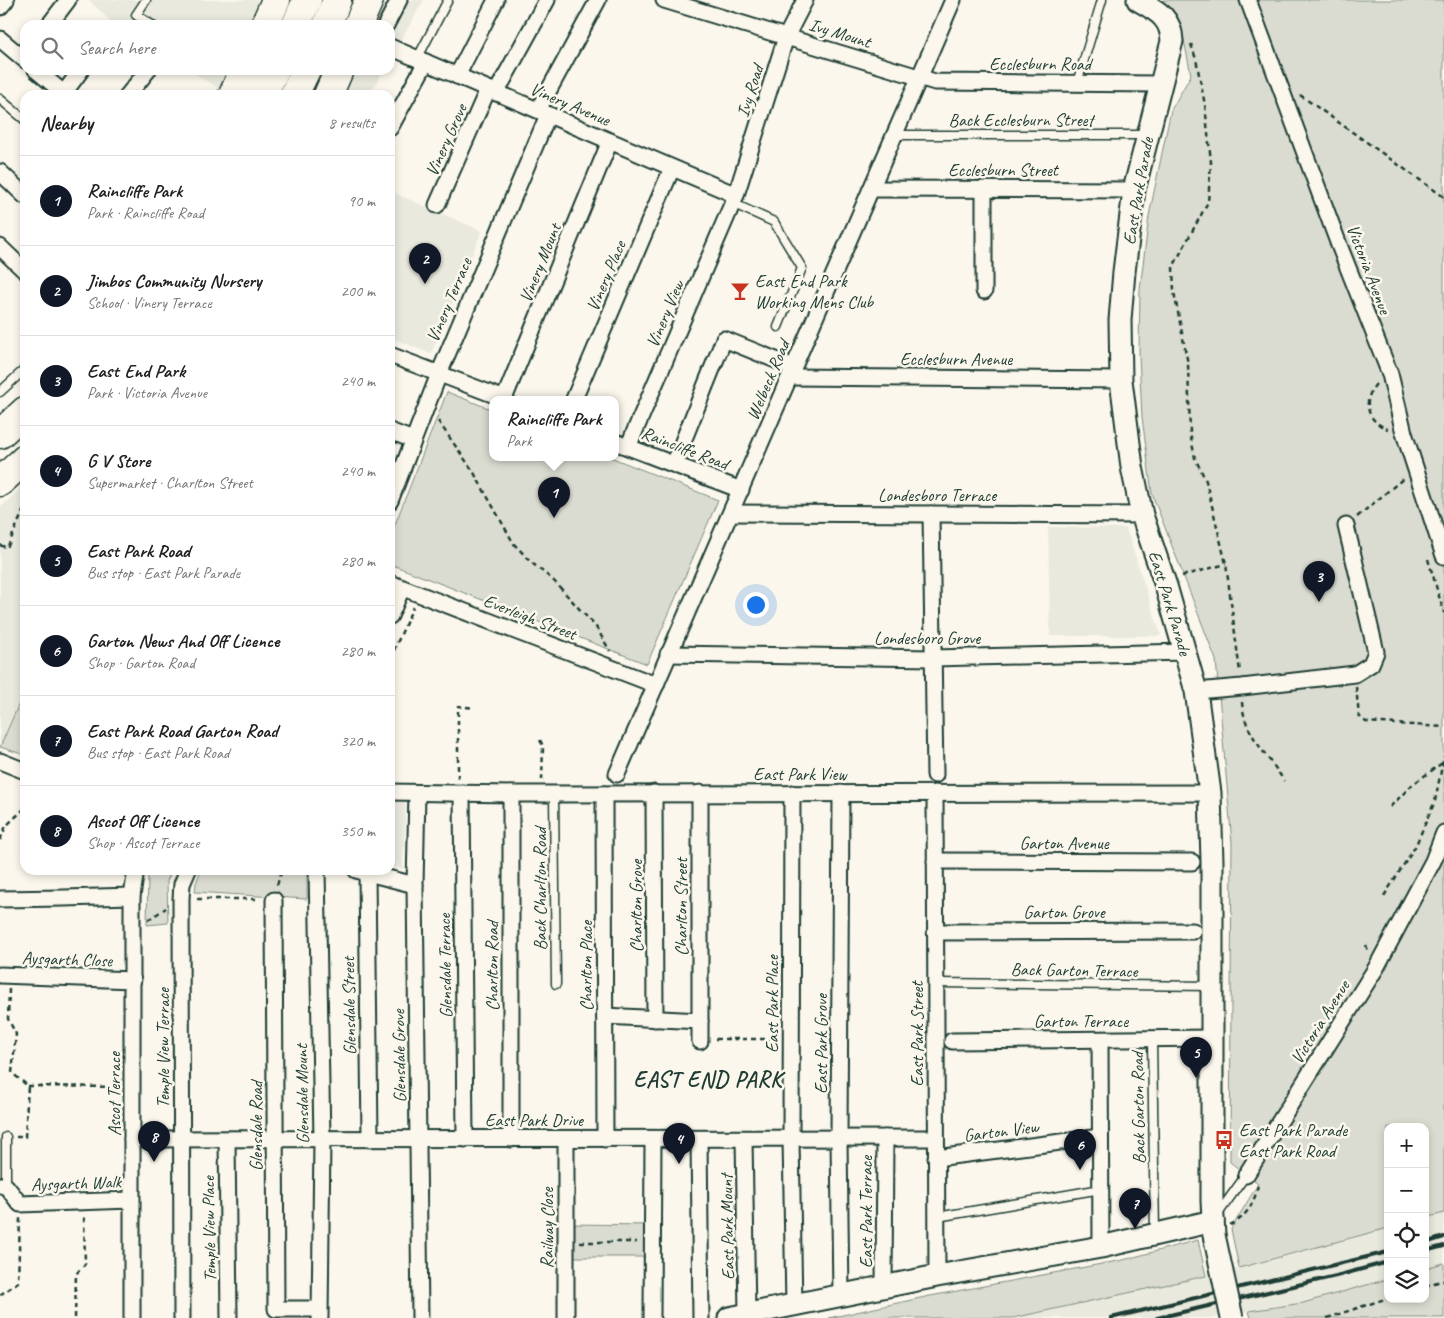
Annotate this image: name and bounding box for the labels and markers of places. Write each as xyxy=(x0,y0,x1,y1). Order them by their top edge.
pin: 2 xyxy=(409,243,441,284)
place label: East End Park Working Mens Club xyxy=(755,270,874,313)
bar icon: East End Park Working Mens Club xyxy=(729,280,751,302)
pin: 1 xyxy=(538,477,570,518)
pin: 3 xyxy=(1303,561,1335,602)
pin: 5 xyxy=(1180,1037,1212,1078)
place label: East Park Parade East Park Road xyxy=(1239,1119,1348,1162)
pin: 8 xyxy=(138,1121,170,1162)
pin: 4 xyxy=(663,1123,695,1164)
pin: 6 xyxy=(1064,1129,1096,1170)
bus stop icon: East Park Parade East Park Road xyxy=(1213,1129,1235,1151)
pin: 7 xyxy=(1119,1188,1151,1229)

